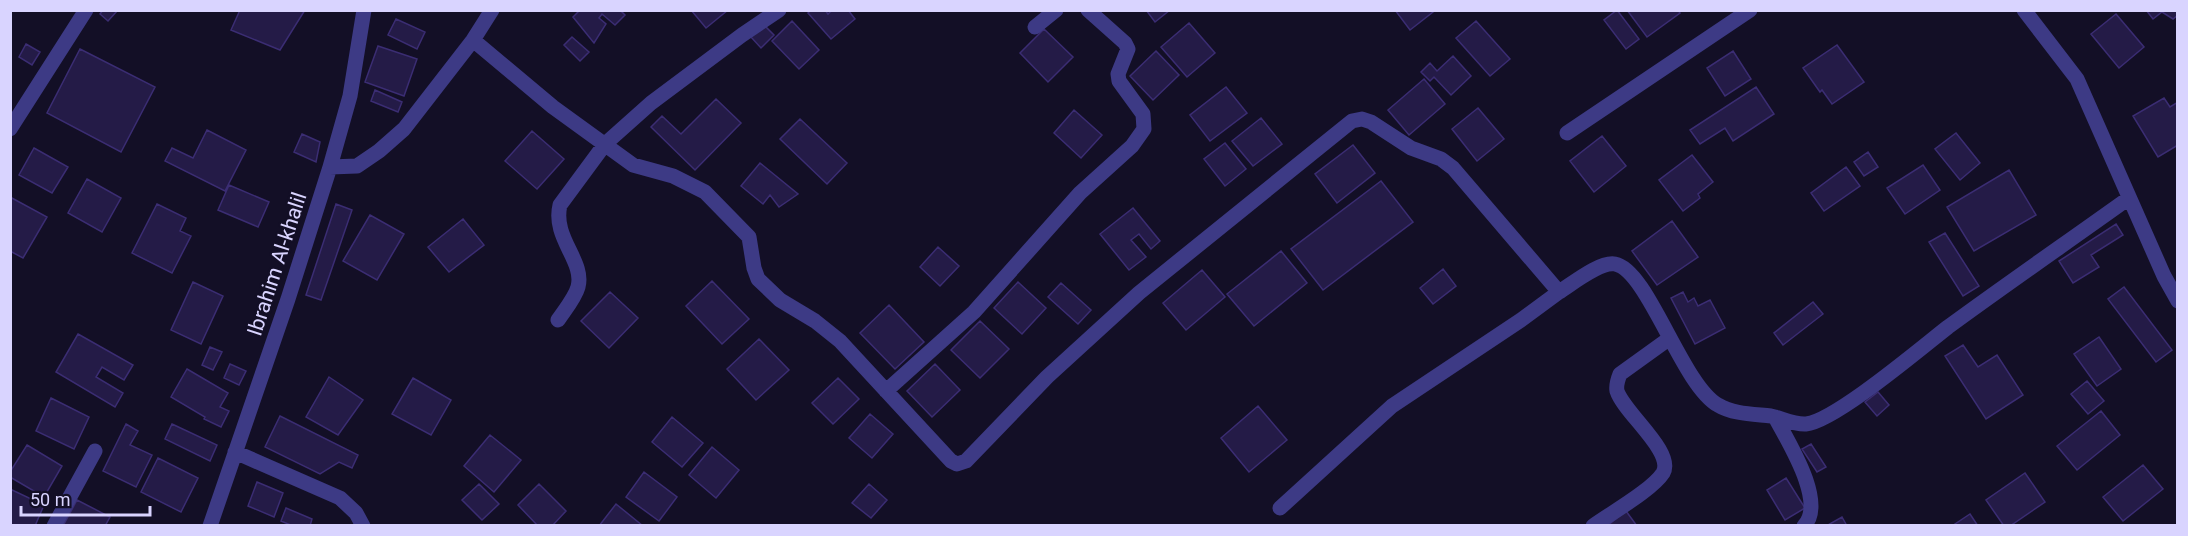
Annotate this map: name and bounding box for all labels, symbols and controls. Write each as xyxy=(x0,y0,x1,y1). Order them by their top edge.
street label: Ibrahim Al-khalil xyxy=(242,189,312,339)
scale bar xyxy=(21,479,150,517)
text: 50 m xyxy=(30,489,70,510)

